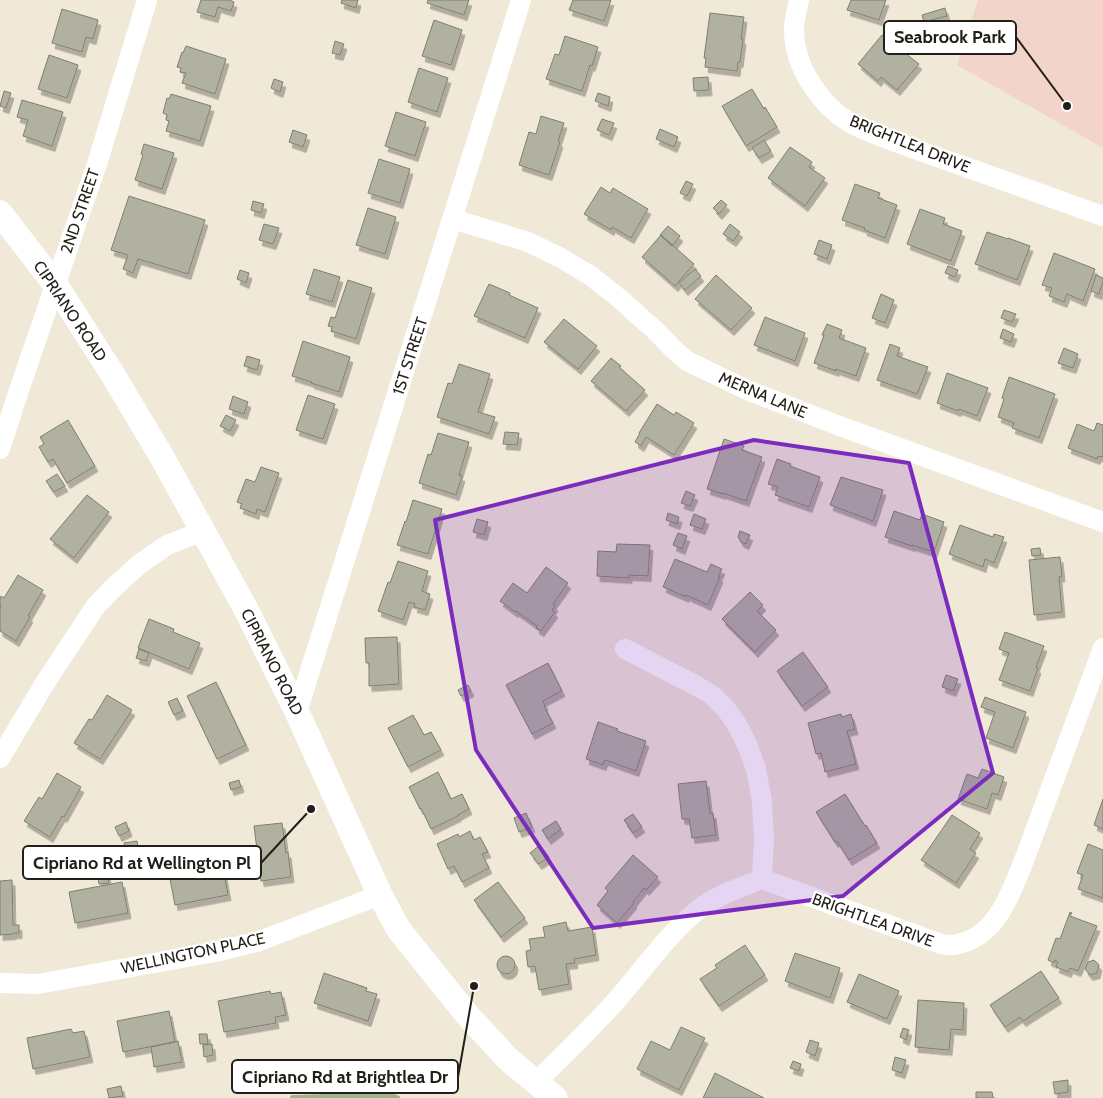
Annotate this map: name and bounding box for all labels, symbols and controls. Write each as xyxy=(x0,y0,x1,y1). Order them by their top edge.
callout: Seabrook Park xyxy=(884,21,1016,54)
text: Seabrook Park xyxy=(894,26,1006,48)
street label: BRIGHTLEA DRIVE xyxy=(847,111,973,177)
street label: 2ND STREET xyxy=(57,166,104,256)
street label: CIPRIANO ROAD xyxy=(29,257,111,365)
street label: 1ST STREET xyxy=(389,314,432,397)
street label: MERNA LANE xyxy=(716,368,810,422)
street label: CIPRIANO ROAD xyxy=(237,606,307,718)
callout: Cipriano Rd at Wellington Pl xyxy=(23,846,261,879)
text: Cipriano Rd at Wellington Pl xyxy=(33,852,251,874)
street label: BRIGHTLEA DRIVE xyxy=(810,889,937,951)
street label: WELLINGTON PLACE xyxy=(119,928,267,978)
callout: Cipriano Rd at Brightlea Dr xyxy=(232,1060,458,1093)
text: Cipriano Rd at Brightlea Dr xyxy=(242,1066,448,1088)

